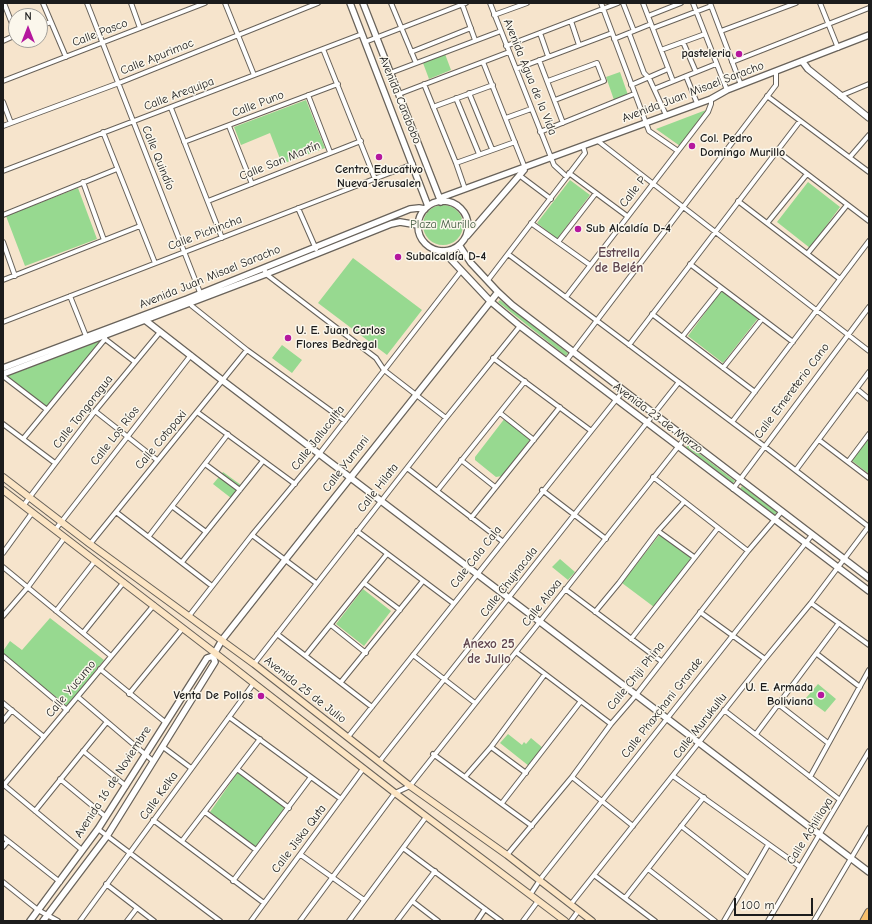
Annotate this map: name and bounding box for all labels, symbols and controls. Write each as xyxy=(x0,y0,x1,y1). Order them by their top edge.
north arrow xyxy=(8,8,48,48)
text: N xyxy=(24,10,32,23)
street label: Calle Pasco xyxy=(70,16,130,50)
street label: Avenida Agua de la Vida xyxy=(500,17,560,137)
street label: Calle Apurimac xyxy=(118,36,196,78)
place label: pasteleria xyxy=(681,47,731,61)
marker: pasteleria xyxy=(734,49,744,59)
street label: Avenida Carabobo xyxy=(376,54,424,146)
street label: Avenida Juan Misael Saracho xyxy=(620,58,766,126)
street label: Calle Arequipa xyxy=(142,74,216,114)
street label: Calle Puno xyxy=(230,87,286,121)
street label: Calle Quindío xyxy=(139,124,177,192)
place label: Col. Pedro Domingo Murillo xyxy=(700,132,785,160)
street label: Calle San Martín xyxy=(237,138,323,184)
marker: Col. Pedro Domingo Murillo xyxy=(687,141,697,151)
marker: Centro Educativo Nueva Jerusalen xyxy=(374,152,384,162)
place label: Centro Educativo Nueva Jerusalen xyxy=(335,163,423,191)
street label: Calle P xyxy=(616,174,650,210)
street label: Calle Pichincha xyxy=(166,212,244,254)
park label: Plaza Murillo xyxy=(410,218,476,232)
place label: Sub Alcaldía D-4 xyxy=(586,222,671,236)
marker: Sub Alcaldía D-4 xyxy=(573,224,583,234)
street label: Avenida Juan Misael Saracho xyxy=(137,242,283,312)
district label: Estrella de Belén xyxy=(595,245,643,276)
place label: Subalcaldía D-4 xyxy=(406,250,486,264)
marker: Subalcaldía D-4 xyxy=(393,252,403,262)
place label: U. E. Juan Carlos Flores Bedregal xyxy=(296,324,385,352)
marker: U. E. Juan Carlos Flores Bedregal xyxy=(283,333,293,343)
street label: Calle Emereterio Cano xyxy=(751,340,833,442)
street label: Calle Tongoragua xyxy=(50,372,116,452)
street label: Avenida 23 de Marzo xyxy=(610,380,706,456)
street label: Calle Jallucallta xyxy=(288,403,348,473)
street label: Calle Los Ríos xyxy=(87,404,143,468)
street label: Calle Cotopaxi xyxy=(132,407,190,473)
street label: Calle Yumani xyxy=(320,433,372,495)
street label: Calle Hilata xyxy=(354,461,402,515)
street label: Cale Cala Cala xyxy=(447,523,505,591)
street label: Calle Chujnacala xyxy=(477,544,541,620)
street label: Calle Alaxa xyxy=(519,576,565,630)
district label: Anexo 25 de Julio xyxy=(463,636,515,667)
street label: Calle Chiji Phina xyxy=(604,639,668,713)
street label: Avenida 25 de Julio xyxy=(261,653,349,727)
street label: Calle Phaxchani Grande xyxy=(618,655,706,761)
street label: Calle Yucumo xyxy=(43,657,99,721)
place label: U. E. Armada Boliviana xyxy=(746,681,813,709)
place label: Venta De Pollos xyxy=(173,689,253,703)
street label: Calle Murukullu xyxy=(670,690,730,762)
marker: U. E. Armada Boliviana xyxy=(816,690,826,700)
marker: Venta De Pollos xyxy=(256,691,266,701)
street label: Avenida 16 de Noviembre xyxy=(72,724,154,840)
street label: Calle Kelka xyxy=(137,769,181,823)
street label: Calle Achililaya xyxy=(784,795,836,867)
street label: Calle Jiska Quta xyxy=(269,802,329,876)
scale bar xyxy=(736,890,815,916)
text: 100 m xyxy=(741,898,774,912)

